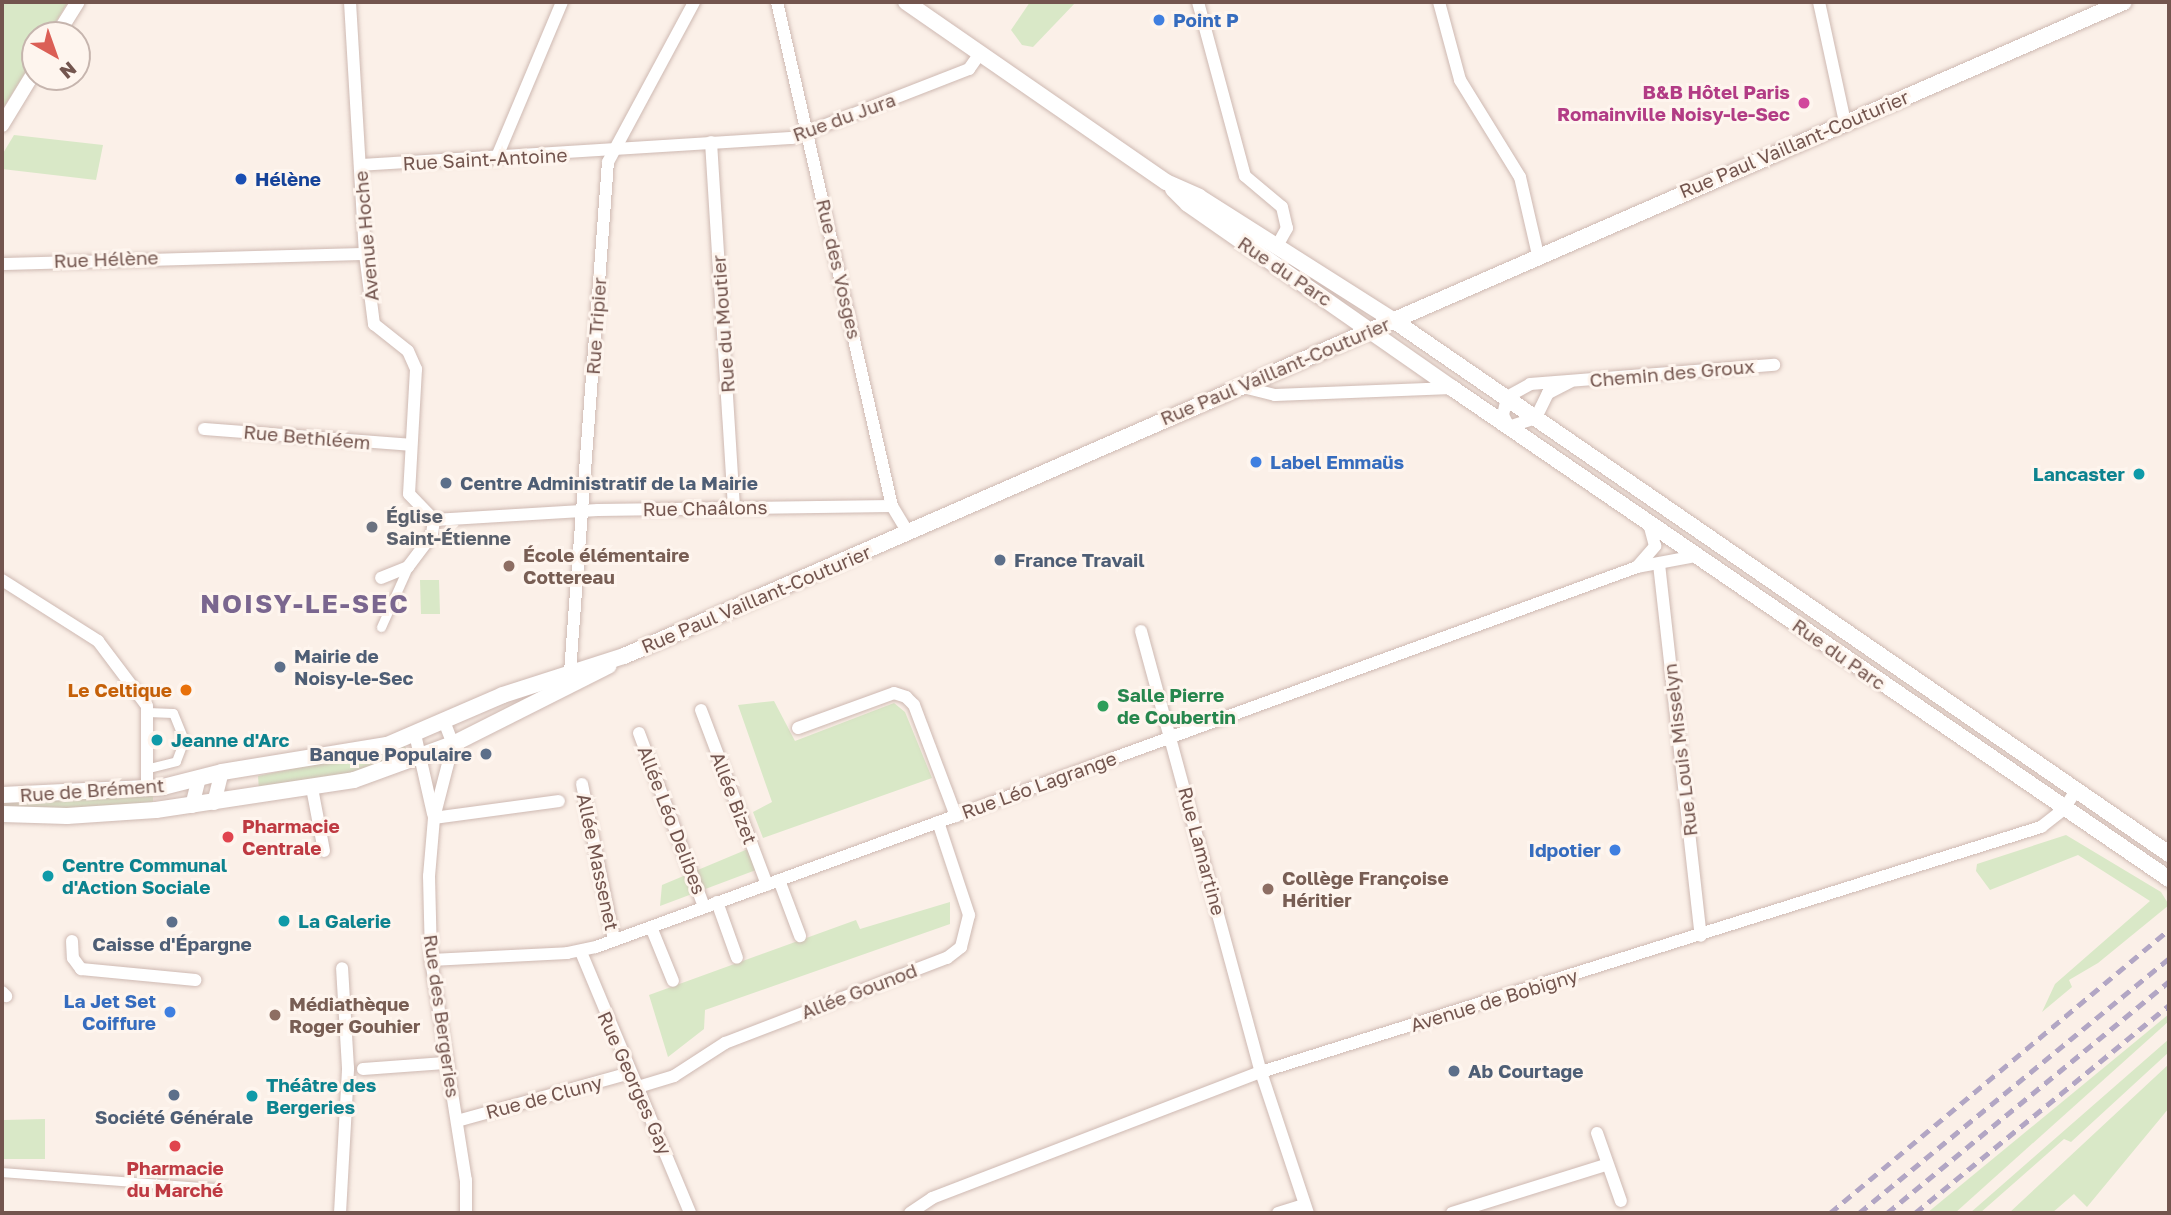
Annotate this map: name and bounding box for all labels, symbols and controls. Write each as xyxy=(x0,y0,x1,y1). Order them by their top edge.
place label: Point P xyxy=(1173,9,1239,31)
marker: Point P xyxy=(1151,12,1167,28)
north arrow xyxy=(21,21,91,91)
text: N xyxy=(56,57,81,84)
place label: B&B Hôtel Paris Romainville Noisy-le-Sec xyxy=(1557,81,1790,125)
street label: Rue Paul Vaillant-Couturier xyxy=(1676,85,1912,203)
street label: Rue du Jura xyxy=(789,88,899,146)
marker: B&B Hôtel Paris Romainville Noisy-le-Sec xyxy=(1796,95,1812,111)
street label: Rue Saint-Antoine xyxy=(402,143,568,175)
place label: Hélène xyxy=(255,168,321,190)
street label: Avenue Hoche xyxy=(349,170,383,302)
marker: Hélène xyxy=(233,171,249,187)
street label: Rue des Vosges xyxy=(812,197,866,341)
street label: Rue du Parc xyxy=(1234,231,1336,311)
street label: Rue Hélène xyxy=(53,246,159,272)
street label: Rue du Moutier xyxy=(707,254,739,394)
street label: Rue Tripier xyxy=(581,277,611,375)
street label: Rue Paul Vaillant-Couturier xyxy=(1157,312,1393,430)
street label: Chemin des Groux xyxy=(1589,354,1755,392)
street label: Rue Bethléem xyxy=(242,420,372,454)
place label: Label Emmaüs xyxy=(1270,451,1404,473)
marker: Label Emmaüs xyxy=(1248,454,1264,470)
place label: Lancaster xyxy=(2033,463,2125,485)
marker: Lancaster xyxy=(2131,466,2147,482)
place label: Centre Administratif de la Mairie xyxy=(460,472,758,494)
marker: Centre Administratif de la Mairie xyxy=(438,475,454,491)
street label: Rue Chaâlons xyxy=(642,496,768,520)
place label: Église Saint-Étienne xyxy=(386,505,511,549)
marker: Église Saint-Étienne xyxy=(364,519,380,535)
street label: Rue Paul Vaillant-Couturier xyxy=(638,540,874,658)
place label: École élémentaire Cottereau xyxy=(523,544,690,588)
place label: France Travail xyxy=(1014,549,1145,571)
marker: France Travail xyxy=(992,552,1008,568)
marker: École élémentaire Cottereau xyxy=(501,558,517,574)
district label: NOISY-LE-SEC xyxy=(202,588,408,620)
street label: Rue du Parc xyxy=(1788,614,1890,694)
place label: Mairie de Noisy-le-Sec xyxy=(294,645,413,689)
marker: Mairie de Noisy-le-Sec xyxy=(272,659,288,675)
street label: Rue Louis Misselyn xyxy=(1658,662,1702,838)
place label: Le Celtique xyxy=(68,679,172,701)
marker: Le Celtique xyxy=(178,682,194,698)
place label: Salle Pierre de Coubertin xyxy=(1117,684,1236,728)
marker: Salle Pierre de Coubertin xyxy=(1095,698,1111,714)
place label: Jeanne d'Arc xyxy=(171,729,290,751)
marker: Jeanne d'Arc xyxy=(149,732,165,748)
place label: Banque Populaire xyxy=(309,743,472,765)
street label: Allée Léo Delibes xyxy=(633,743,711,897)
marker: Banque Populaire xyxy=(478,746,494,762)
street label: Rue Léo Lagrange xyxy=(958,746,1120,824)
street label: Allée Bizet xyxy=(706,749,762,847)
street label: Rue de Brément xyxy=(19,774,165,806)
street label: Rue Lamartine xyxy=(1174,784,1230,918)
street label: Allée Massenet xyxy=(572,791,624,933)
place label: Pharmacie Centrale xyxy=(242,815,340,859)
marker: Pharmacie Centrale xyxy=(220,829,236,845)
place label: Idpotier xyxy=(1528,839,1601,861)
marker: Idpotier xyxy=(1607,842,1623,858)
place label: Centre Communal d'Action Sociale xyxy=(62,854,227,898)
place label: Collège Françoise Héritier xyxy=(1282,867,1449,911)
marker: Centre Communal d'Action Sociale xyxy=(40,868,56,884)
marker: Collège Françoise Héritier xyxy=(1260,881,1276,897)
place label: La Galerie xyxy=(298,910,391,932)
marker: La Galerie xyxy=(276,913,292,929)
marker: Caisse d'Épargne xyxy=(164,914,180,930)
place label: Caisse d'Épargne xyxy=(92,933,252,955)
street label: Rue des Bergeries xyxy=(419,933,465,1099)
street label: Allée Gounod xyxy=(798,958,920,1024)
street label: Avenue de Bobigny xyxy=(1408,964,1580,1036)
place label: La Jet Set Coiffure xyxy=(63,990,156,1034)
place label: Médiathèque Roger Gouhier xyxy=(289,993,420,1037)
marker: La Jet Set Coiffure xyxy=(162,1004,178,1020)
marker: Médiathèque Roger Gouhier xyxy=(267,1007,283,1023)
street label: Rue Georges Gay xyxy=(593,1008,677,1158)
place label: Ab Courtage xyxy=(1468,1060,1583,1082)
marker: Ab Courtage xyxy=(1446,1063,1462,1079)
street label: Rue de Cluny xyxy=(483,1070,605,1124)
place label: Théâtre des Bergeries xyxy=(266,1074,376,1118)
marker: Société Générale xyxy=(166,1087,182,1103)
marker: Théâtre des Bergeries xyxy=(244,1088,260,1104)
place label: Société Générale xyxy=(95,1106,253,1128)
marker: Pharmacie du Marché xyxy=(167,1138,183,1154)
place label: Pharmacie du Marché xyxy=(126,1157,224,1201)

